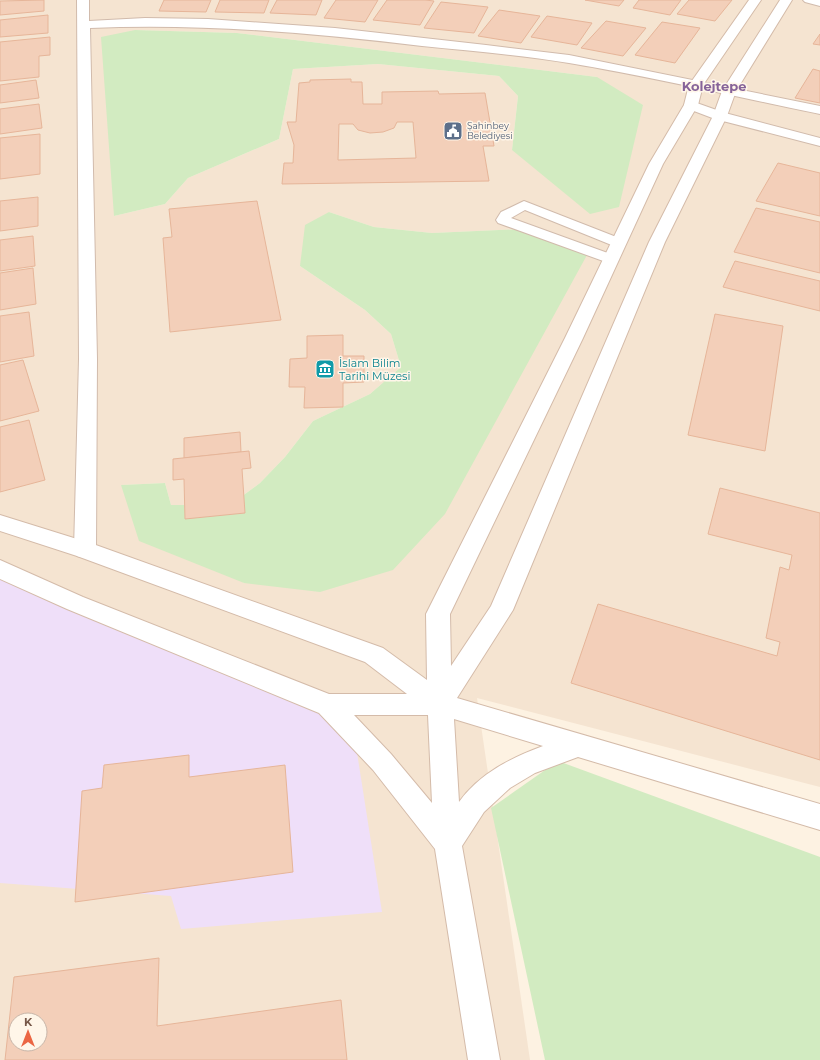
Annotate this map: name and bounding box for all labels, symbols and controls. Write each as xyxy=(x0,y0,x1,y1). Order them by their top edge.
district label: Kolejtepe xyxy=(682,78,746,94)
public building icon: Şahinbey Belediyesi xyxy=(442,120,464,142)
place label: Şahinbey Belediyesi xyxy=(467,120,513,141)
place label: İslam Bilim Tarihi Müzesi xyxy=(339,356,410,383)
museum icon: İslam Bilim Tarihi Müzesi xyxy=(314,358,336,380)
north arrow xyxy=(8,1012,48,1052)
text: K xyxy=(24,1015,33,1029)

